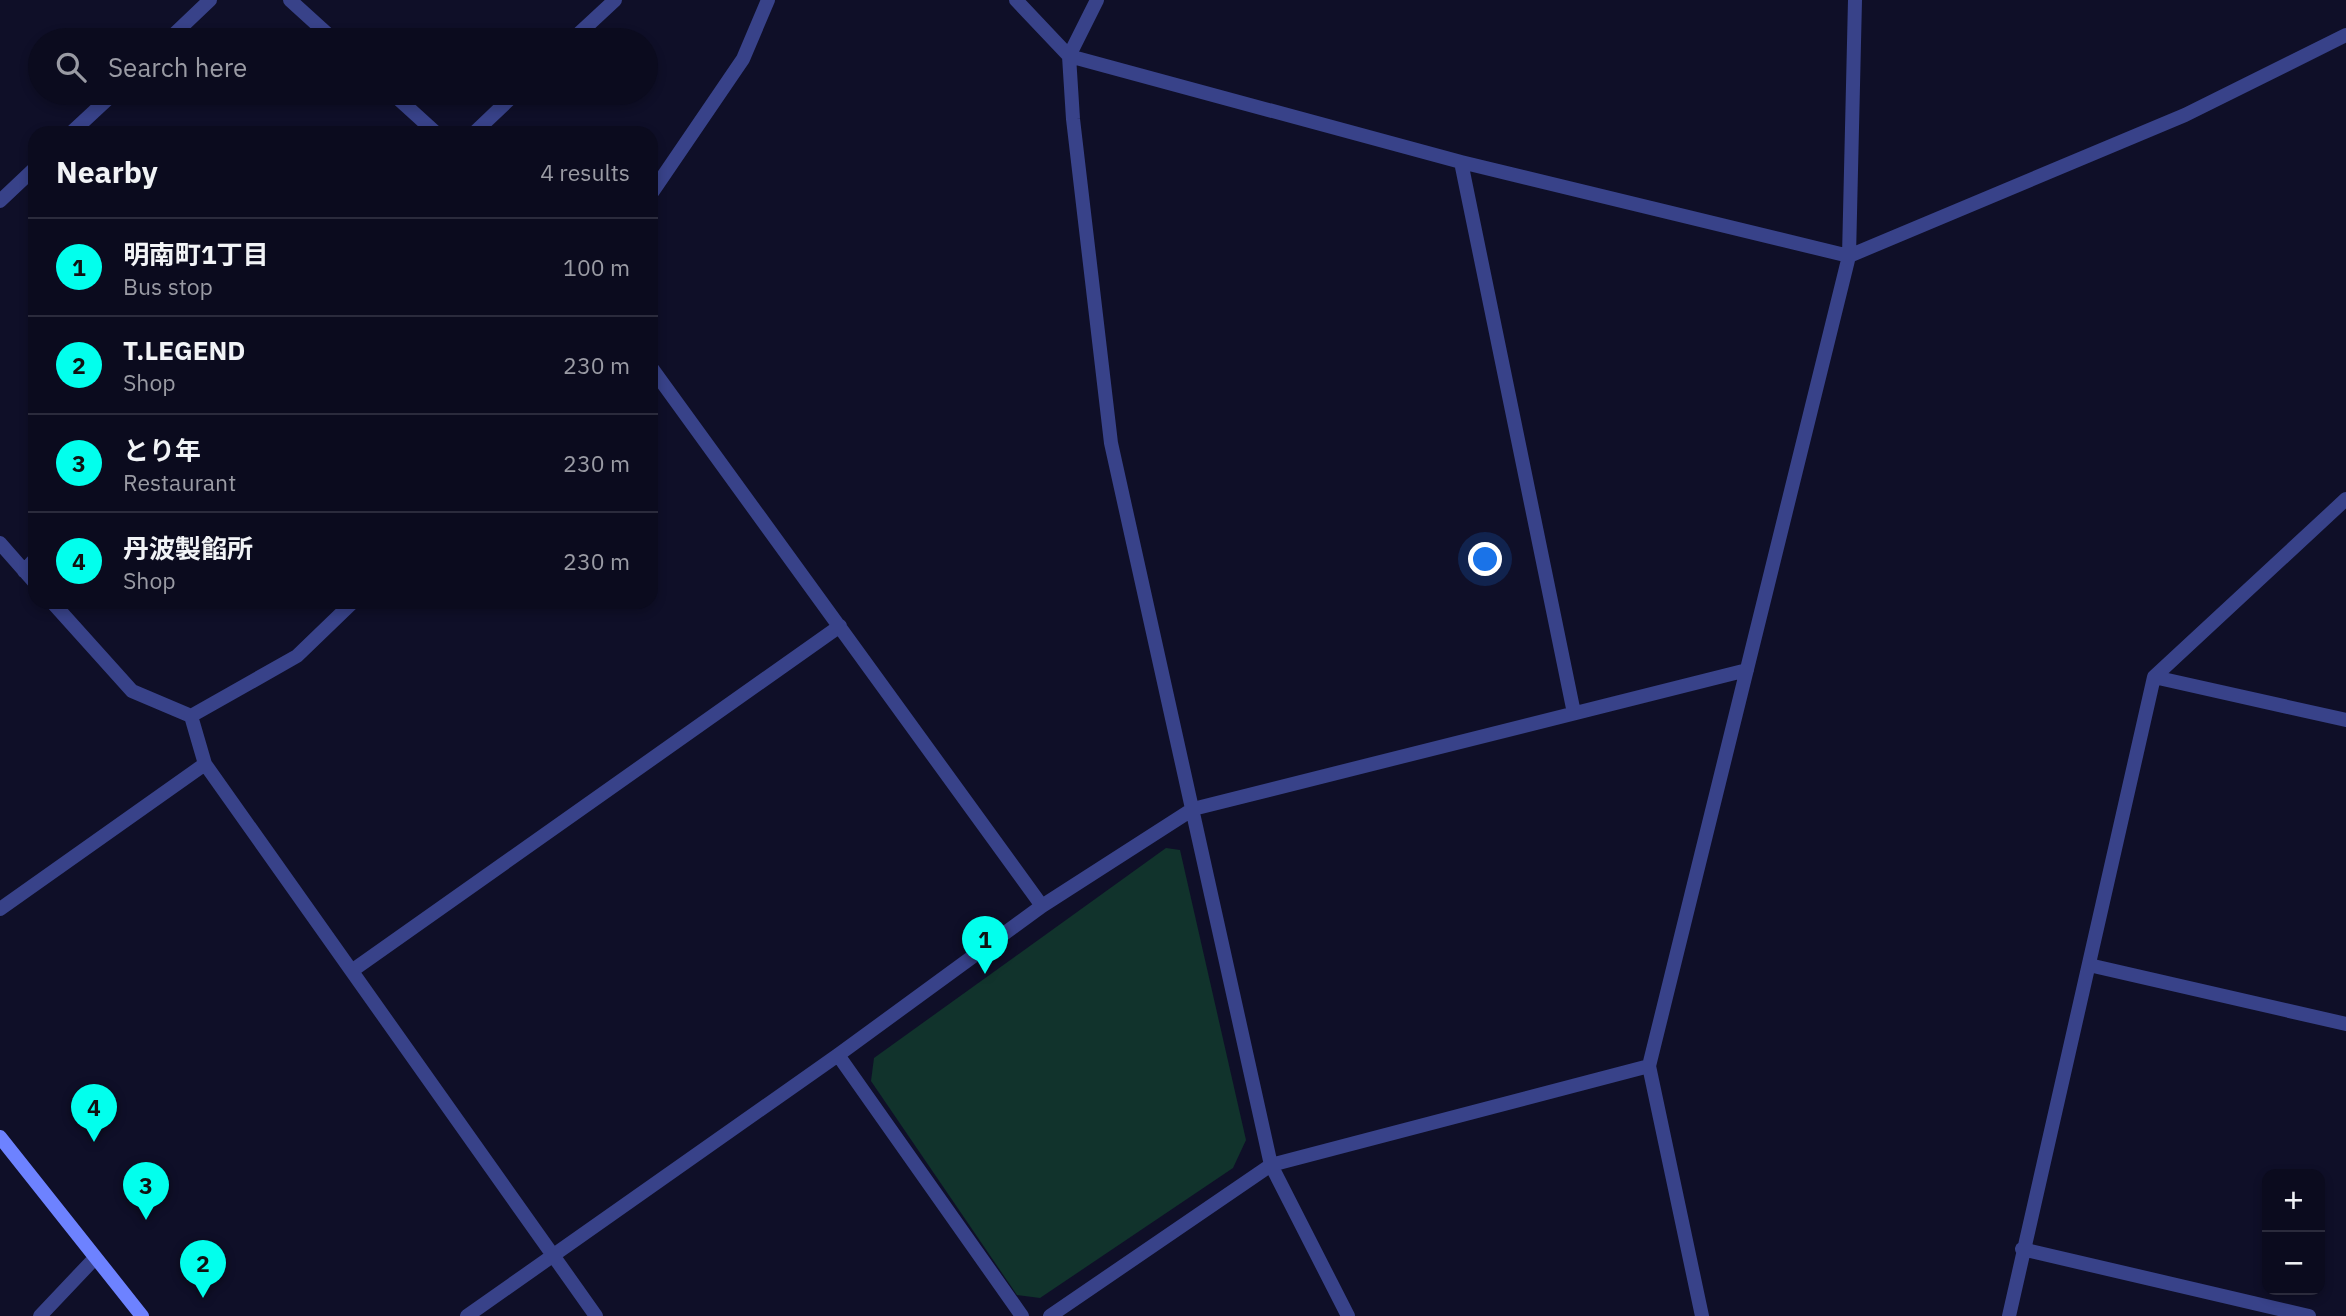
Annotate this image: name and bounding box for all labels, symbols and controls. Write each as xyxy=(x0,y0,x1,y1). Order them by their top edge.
search box xyxy=(28,28,658,105)
icon: search xyxy=(52,48,90,86)
text: Search here xyxy=(108,50,247,84)
text: Nearby xyxy=(56,152,158,191)
text: 4 results xyxy=(540,157,630,187)
text: 明南町1丁目 xyxy=(123,237,269,271)
text: 1 xyxy=(72,252,86,282)
text: 100 m xyxy=(563,252,630,282)
text: Bus stop xyxy=(123,271,213,301)
text: T.LEGEND xyxy=(123,333,245,367)
text: 2 xyxy=(72,350,86,380)
text: 230 m xyxy=(563,350,630,380)
text: Shop xyxy=(123,367,176,397)
text: とり年 xyxy=(123,433,201,467)
text: 3 xyxy=(72,448,86,478)
text: 230 m xyxy=(563,448,630,478)
text: Restaurant xyxy=(123,467,236,497)
text: 丹波製餡所 xyxy=(123,531,253,565)
your location xyxy=(1468,542,1502,576)
text: 4 xyxy=(72,546,86,576)
text: 230 m xyxy=(563,546,630,576)
text: Shop xyxy=(123,565,176,595)
pin: 1 xyxy=(962,916,1008,974)
pin: 4 xyxy=(71,1084,117,1142)
pin: 3 xyxy=(123,1162,169,1220)
map controls xyxy=(2262,1169,2325,1295)
button: + xyxy=(2262,1169,2325,1232)
button: − xyxy=(2262,1232,2325,1295)
pin: 2 xyxy=(180,1240,226,1298)

